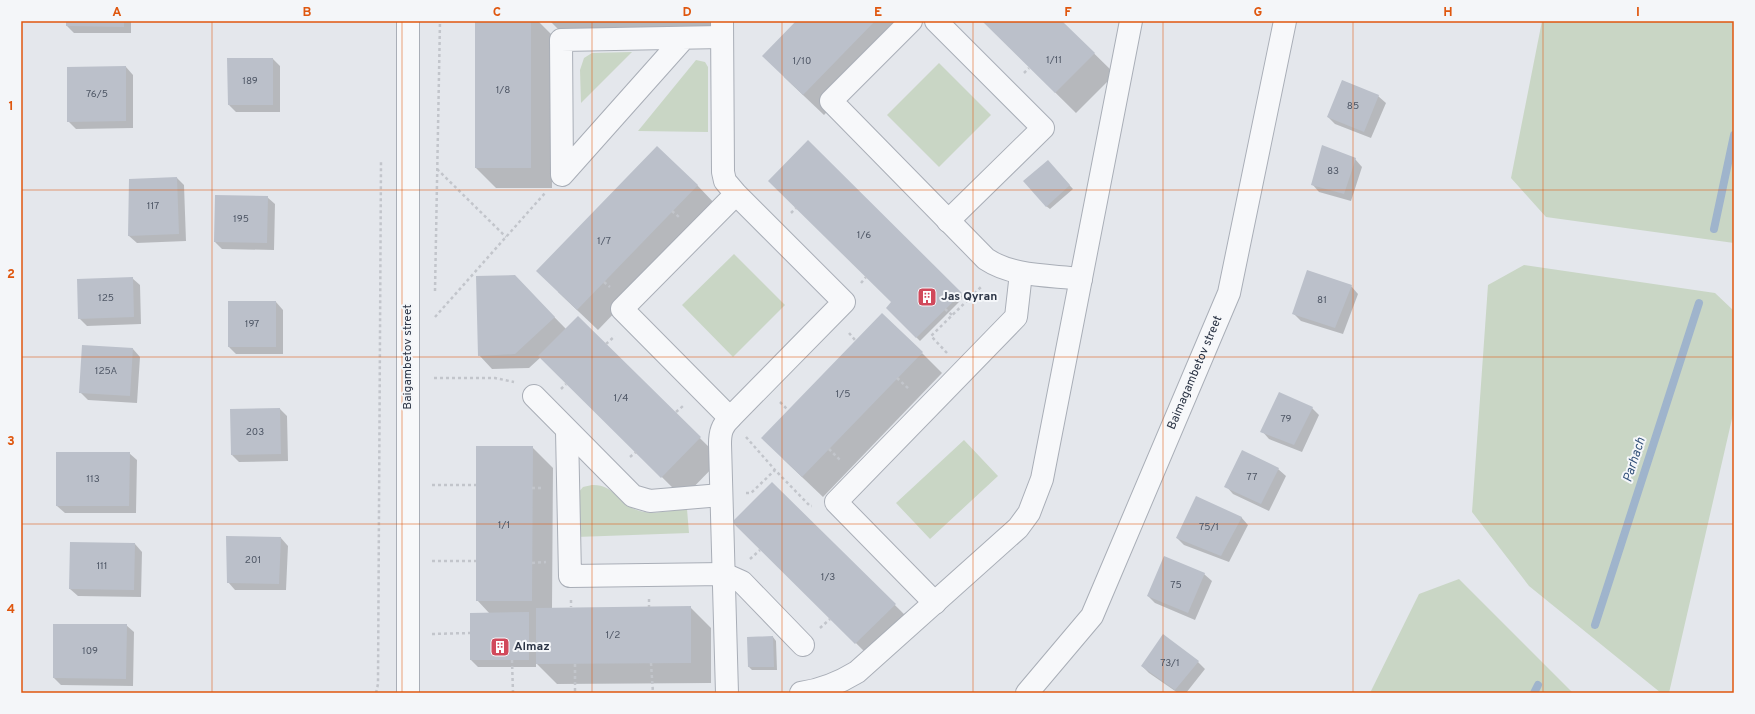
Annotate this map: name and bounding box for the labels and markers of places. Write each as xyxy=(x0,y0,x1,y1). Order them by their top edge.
building icon: Jas Qyran xyxy=(916,286,938,308)
place label: Jas Qyran xyxy=(941,289,997,305)
building icon: Almaz xyxy=(489,636,511,658)
place label: Almaz xyxy=(514,639,550,655)

